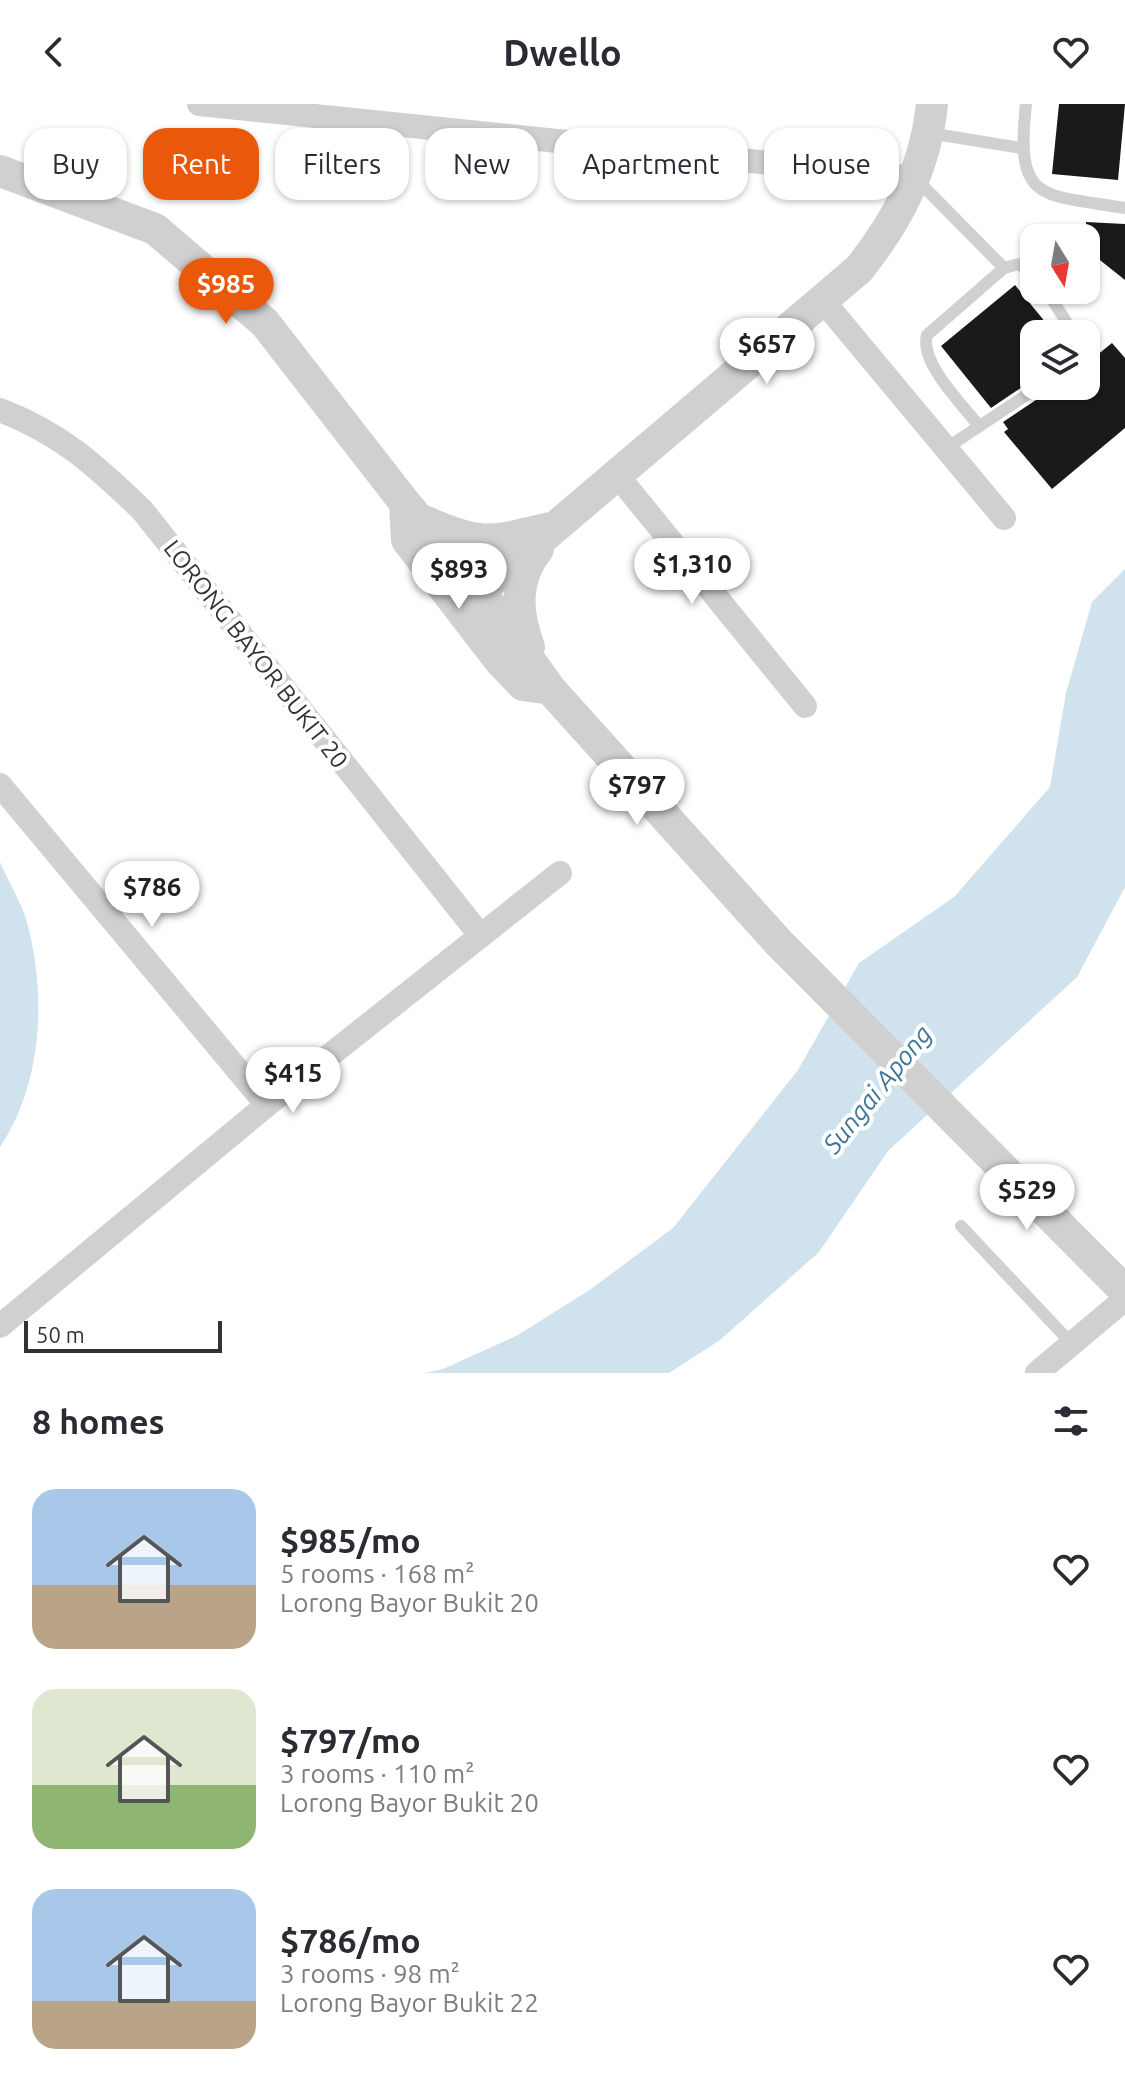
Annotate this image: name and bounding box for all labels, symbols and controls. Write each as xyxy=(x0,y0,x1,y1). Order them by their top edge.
icon: back xyxy=(32,30,76,74)
icon: heart xyxy=(1049,30,1093,74)
text: Dwello xyxy=(503,32,622,73)
chip: Buy xyxy=(24,128,127,200)
chip: Rent xyxy=(143,128,259,200)
chip: Filters xyxy=(275,128,409,200)
chip: New xyxy=(425,128,538,200)
chip: Apartment xyxy=(554,128,748,200)
chip: House xyxy=(764,128,899,200)
north arrow xyxy=(1020,224,1100,304)
map controls xyxy=(1020,224,1100,400)
pin: $985 xyxy=(179,258,273,326)
text: $985 xyxy=(197,269,255,298)
pin: $657 xyxy=(720,318,814,386)
button: layers xyxy=(1020,320,1100,400)
text: $657 xyxy=(738,329,796,358)
street label: LORONG BAYOR BUKIT 20 xyxy=(159,535,353,773)
pin: $1,310 xyxy=(627,538,757,606)
pin: $893 xyxy=(412,543,506,611)
text: $1,310 xyxy=(652,549,732,578)
text: $893 xyxy=(430,554,488,583)
pin: $797 xyxy=(590,759,684,827)
text: $797 xyxy=(608,770,666,799)
pin: $786 xyxy=(105,861,199,929)
text: $786 xyxy=(123,872,181,901)
water label: Sungai Apong xyxy=(816,1019,937,1159)
pin: $415 xyxy=(246,1047,340,1115)
text: $415 xyxy=(264,1058,322,1087)
pin: $529 xyxy=(980,1164,1074,1232)
text: $529 xyxy=(998,1175,1056,1204)
scale bar xyxy=(24,1317,222,1353)
text: 50 m xyxy=(36,1322,85,1347)
icon: filters xyxy=(1049,1399,1093,1443)
text: 8 homes xyxy=(32,1402,165,1440)
icon: home xyxy=(96,1521,192,1617)
text: $985/mo xyxy=(280,1521,421,1559)
icon: heart xyxy=(1049,1547,1093,1591)
text: 5 rooms · 168 m² xyxy=(280,1559,475,1588)
text: Lorong Bayor Bukit 20 xyxy=(280,1588,539,1617)
icon: home xyxy=(96,1721,192,1817)
text: $797/mo xyxy=(280,1721,421,1759)
icon: heart xyxy=(1049,1747,1093,1791)
text: 3 rooms · 110 m² xyxy=(280,1759,475,1788)
text: Lorong Bayor Bukit 20 xyxy=(280,1788,539,1817)
icon: home xyxy=(96,1921,192,2017)
text: $786/mo xyxy=(280,1921,421,1959)
icon: heart xyxy=(1049,1947,1093,1991)
text: 3 rooms · 98 m² xyxy=(280,1959,460,1988)
text: Lorong Bayor Bukit 22 xyxy=(280,1988,539,2017)

